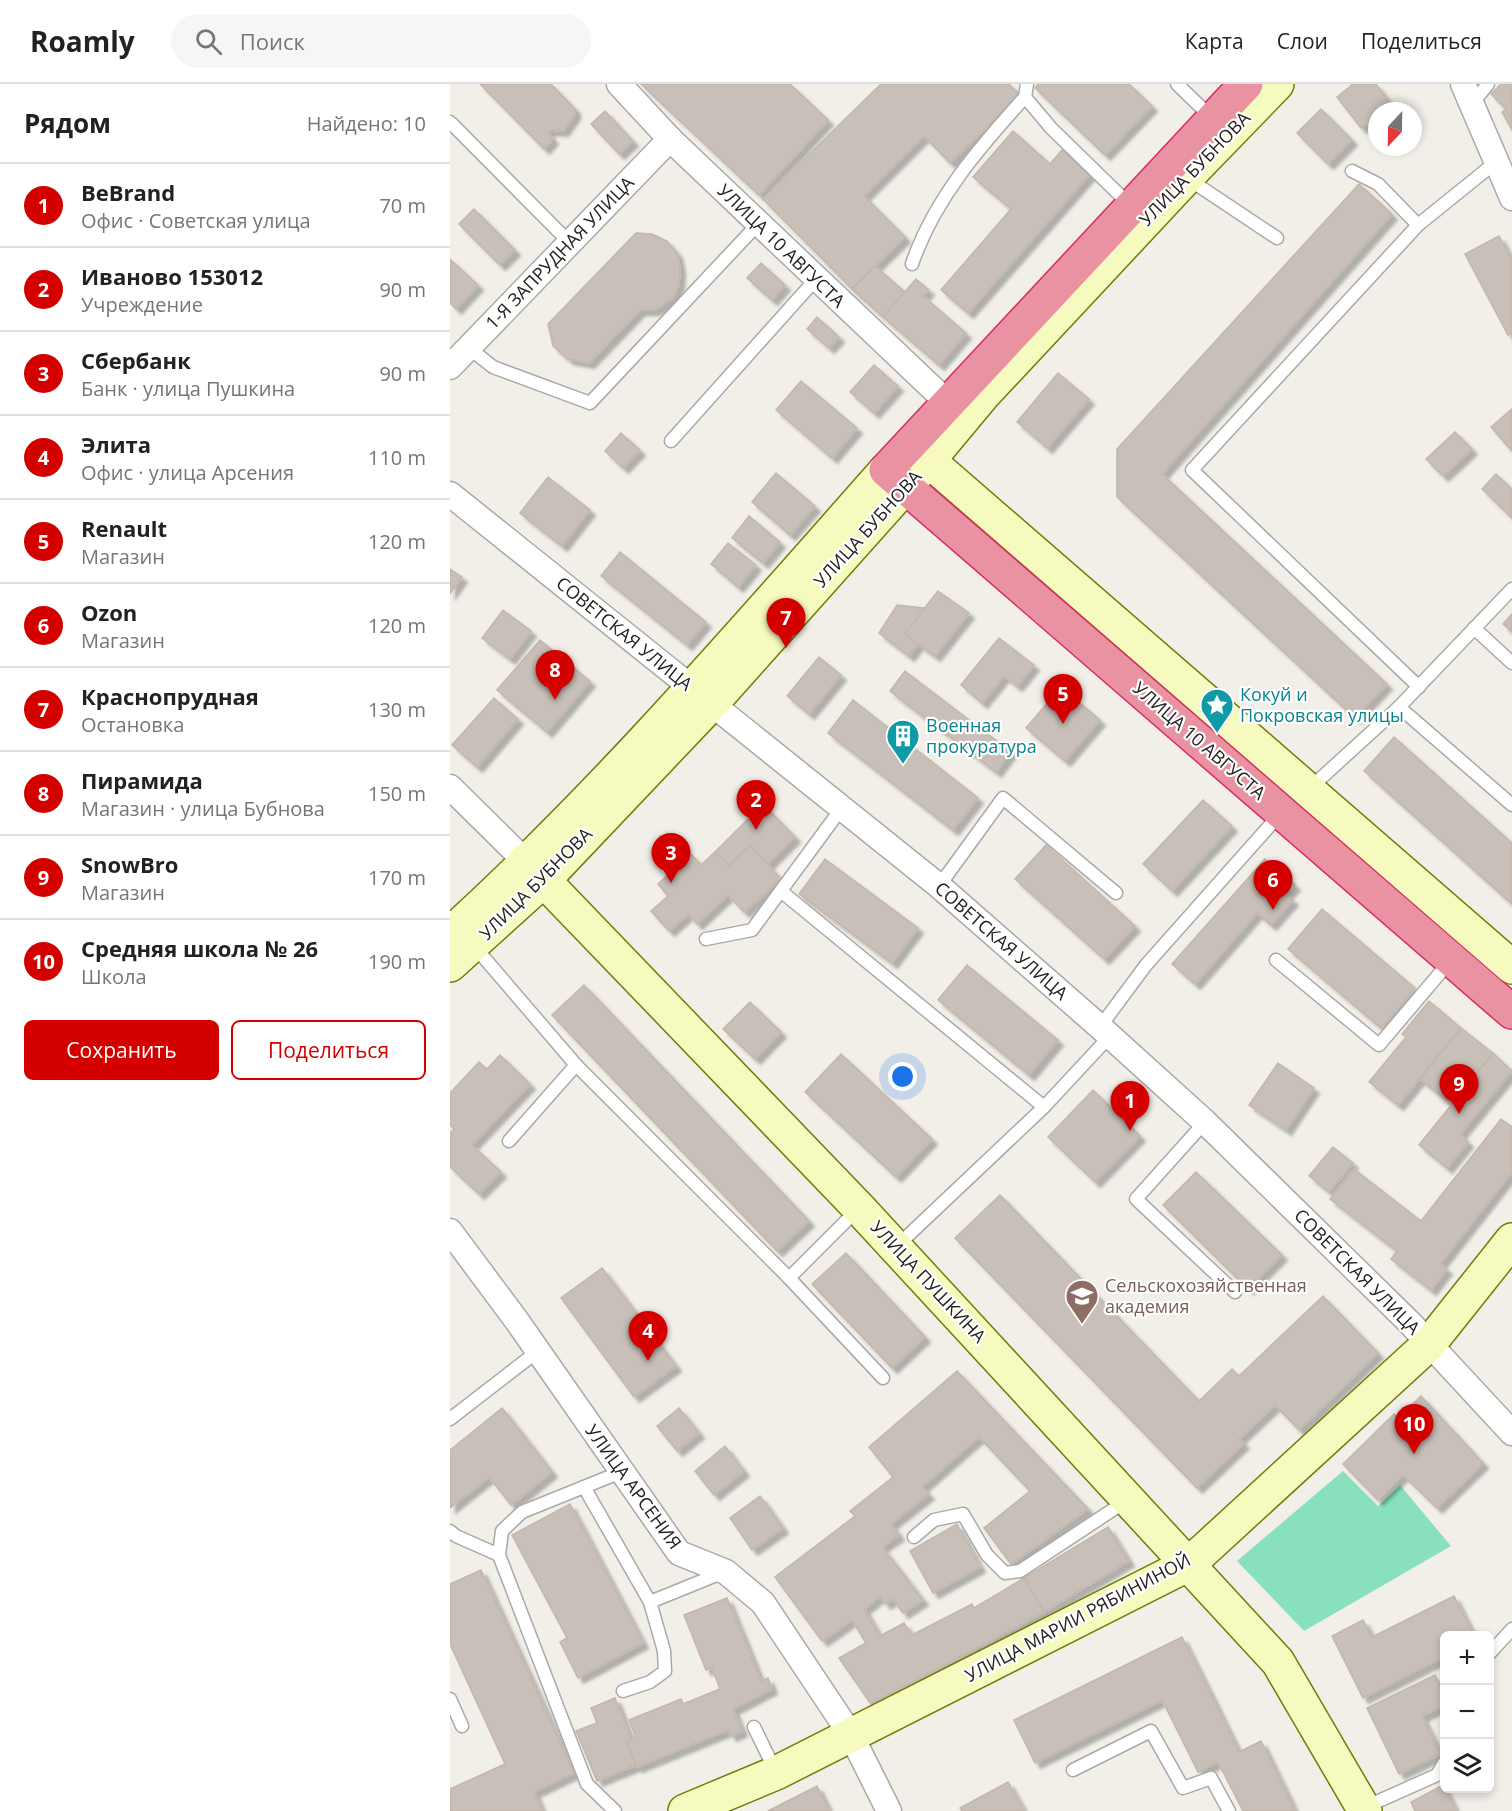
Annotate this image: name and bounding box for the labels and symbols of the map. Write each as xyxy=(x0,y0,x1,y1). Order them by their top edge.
north arrow xyxy=(1368,102,1422,156)
street label: УЛИЦА БУБНОВА xyxy=(1133,106,1256,231)
street label: 1-Я ЗАПРУДНАЯ УЛИЦА xyxy=(480,170,639,334)
street label: УЛИЦА 10 АВГУСТА xyxy=(713,178,851,313)
street label: УЛИЦА БУБНОВА xyxy=(808,464,927,592)
street label: СОВЕТСКАЯ УЛИЦА xyxy=(552,571,698,696)
pin: 7 xyxy=(766,598,806,648)
pin: 8 xyxy=(536,650,574,700)
pin: 5 xyxy=(1044,674,1082,724)
street label: УЛИЦА 10 АВГУСТА xyxy=(1128,676,1271,805)
place label: Кокуй и Покровская улицы xyxy=(1240,682,1404,727)
place icon: Кокуй и Покровская улицы xyxy=(1199,687,1235,734)
place label: Военная прокуратура xyxy=(926,713,1037,758)
building icon: Военная прокуратура xyxy=(885,718,921,765)
pin: 2 xyxy=(736,780,776,830)
street label: УЛИЦА БУБНОВА xyxy=(474,821,597,945)
pin: 3 xyxy=(652,834,690,883)
pin: 6 xyxy=(1254,860,1292,910)
street label: СОВЕТСКАЯ УЛИЦА xyxy=(930,876,1074,1005)
your location xyxy=(888,1062,917,1091)
pin: 9 xyxy=(1440,1064,1478,1114)
pin: 1 xyxy=(1110,1082,1150,1131)
street label: СОВЕТСКАЯ УЛИЦА xyxy=(1290,1203,1426,1340)
street label: УЛИЦА ПУШКИНА xyxy=(866,1215,992,1348)
place label: Сельскохозяйственная академия xyxy=(1105,1273,1307,1318)
school or university icon: Сельскохозяйственная академия xyxy=(1064,1278,1100,1325)
pin: 4 xyxy=(628,1312,668,1361)
pin: 10 xyxy=(1394,1404,1434,1454)
street label: УЛИЦА АРСЕНИЯ xyxy=(580,1419,687,1554)
street label: УЛИЦА МАРИИ РЯБИНИНОЙ xyxy=(961,1547,1194,1687)

